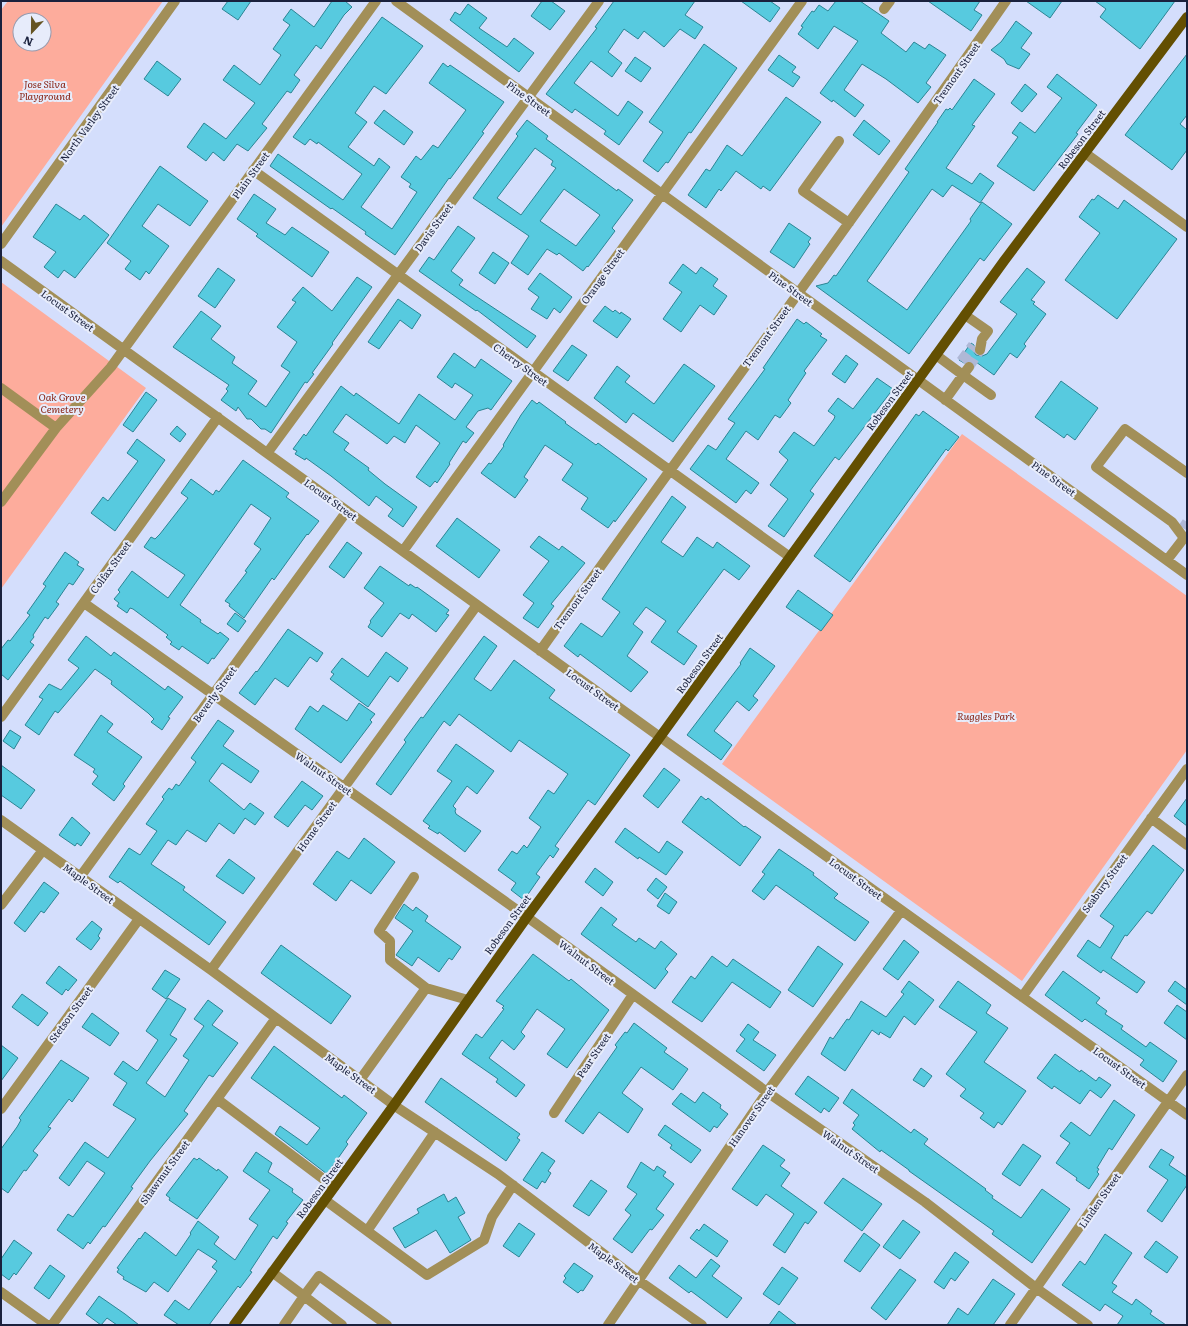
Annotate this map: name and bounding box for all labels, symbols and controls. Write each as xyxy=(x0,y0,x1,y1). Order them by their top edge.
north arrow xyxy=(12,12,52,52)
text: N xyxy=(21,33,35,51)
street label: Tremont Street xyxy=(929,39,983,107)
park label: Jose Silva Playground xyxy=(19,76,71,103)
street label: Pine Street xyxy=(504,77,554,119)
street label: North Varley Street xyxy=(56,81,122,165)
street label: Robeson Street xyxy=(1054,106,1108,172)
street label: Plain Street xyxy=(228,148,272,202)
street label: Davis Street xyxy=(410,200,456,254)
street label: Orange Street xyxy=(577,245,627,307)
street label: Pine Street xyxy=(766,267,816,309)
street label: Locust Street xyxy=(38,286,98,334)
street label: Tremont Street xyxy=(738,302,794,370)
street label: Cherry Street xyxy=(491,339,551,389)
street label: Robeson Street xyxy=(862,367,916,433)
park label: Oak Grove Cemetery xyxy=(39,389,86,416)
street label: Pine Street xyxy=(1029,457,1079,499)
street label: Locust Street xyxy=(301,475,361,523)
street label: Colfax Street xyxy=(86,538,134,596)
street label: Tremont Street xyxy=(549,565,605,633)
street label: Robeson Street xyxy=(672,630,726,696)
street label: Beverly Street xyxy=(188,663,240,725)
street label: Locust Street xyxy=(563,665,623,713)
park label: Ruggles Park xyxy=(957,708,1016,723)
street label: Walnut Street xyxy=(292,748,356,798)
street label: Home Street xyxy=(292,798,340,854)
street label: Seabury Street xyxy=(1077,850,1131,916)
street label: Locust Street xyxy=(826,854,886,902)
street label: Maple Street xyxy=(60,859,118,907)
street label: Robeson Street xyxy=(480,891,534,957)
street label: Walnut Street xyxy=(556,936,618,988)
street label: Stetson Street xyxy=(44,983,96,1045)
street label: Pear Street xyxy=(572,1029,614,1081)
street label: Locust Street xyxy=(1090,1043,1150,1091)
street label: Maple Street xyxy=(322,1049,380,1097)
street label: Hanover Street xyxy=(724,1082,778,1150)
street label: Walnut Street xyxy=(819,1126,883,1176)
street label: Shawmut Street xyxy=(135,1137,193,1207)
street label: Robeson Street xyxy=(292,1155,346,1221)
street label: Linden Street xyxy=(1074,1169,1124,1231)
street label: Maple Street xyxy=(585,1238,643,1286)

